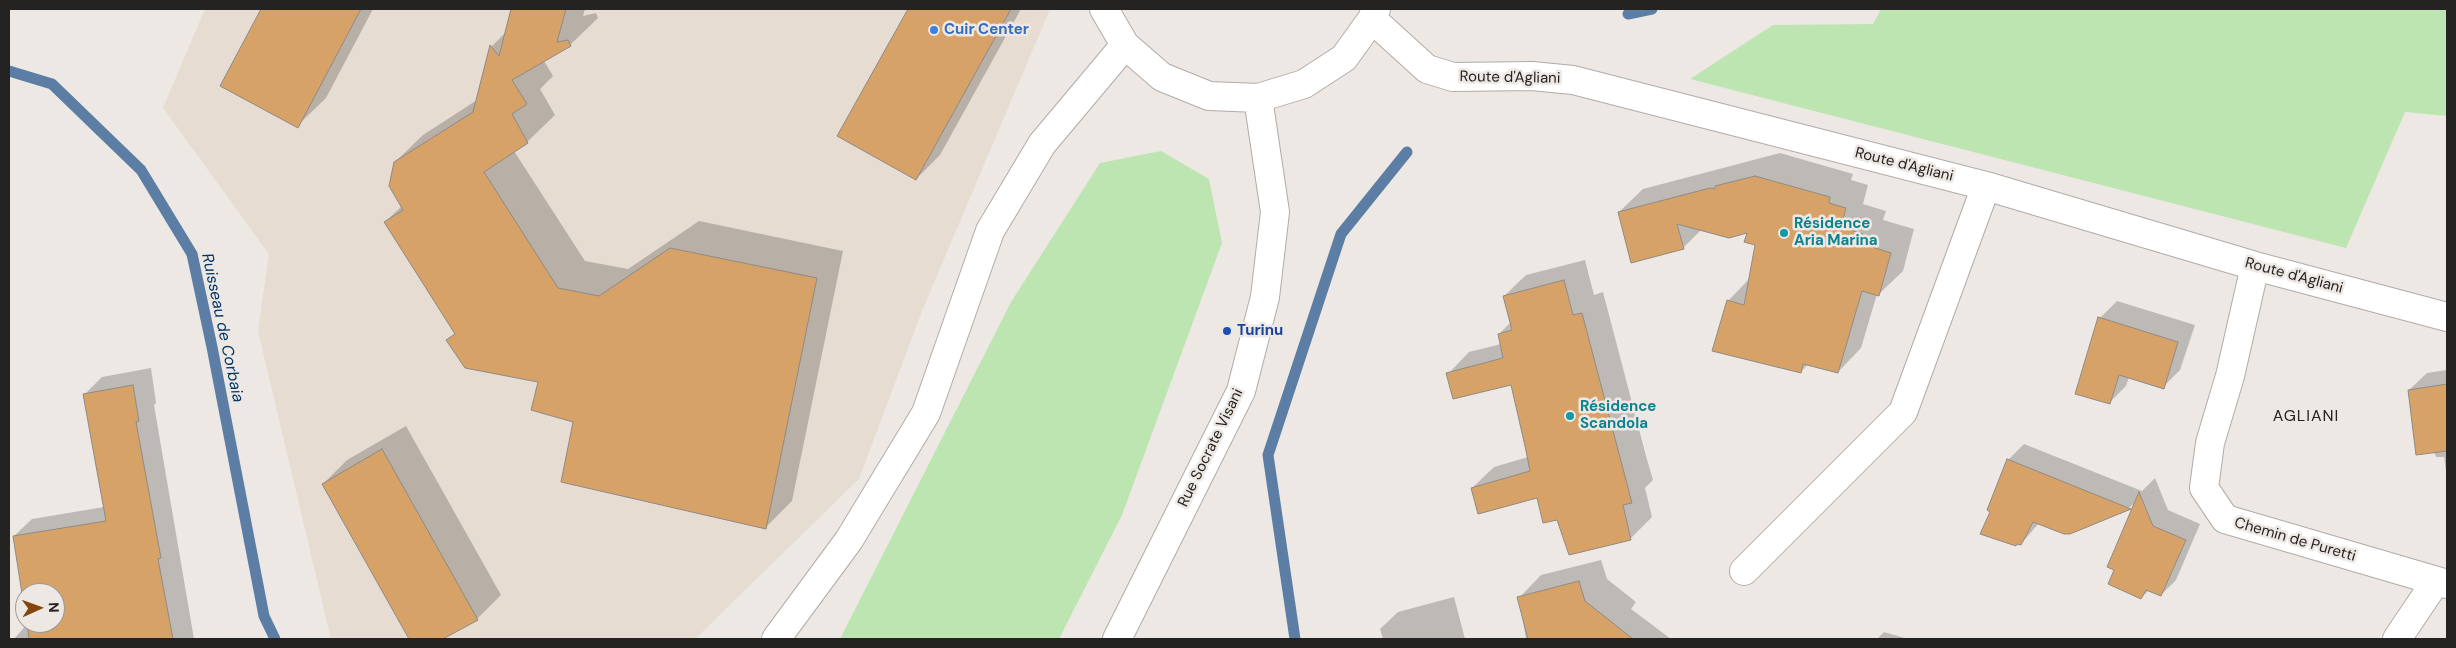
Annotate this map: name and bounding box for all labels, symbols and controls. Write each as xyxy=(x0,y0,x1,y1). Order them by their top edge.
place label: Cuir Center xyxy=(944,21,1029,39)
marker: Cuir Center xyxy=(928,24,940,36)
street label: Route d'Agliani xyxy=(1460,68,1560,88)
street label: Route d'Agliani xyxy=(1853,144,1955,186)
place label: Résidence Aria Marina xyxy=(1794,215,1878,250)
marker: Résidence Aria Marina xyxy=(1778,227,1790,239)
water label: Ruisseau de Corbaia xyxy=(197,252,247,404)
street label: Route d'Agliani xyxy=(2243,254,2345,298)
place label: Turinu xyxy=(1237,322,1283,340)
marker: Turinu xyxy=(1221,325,1233,337)
street label: Rue Socrate Visani xyxy=(1175,386,1247,510)
place label: Résidence Scandola xyxy=(1580,398,1656,433)
district label: AGLIANI xyxy=(2272,407,2340,427)
marker: Résidence Scandola xyxy=(1564,410,1576,422)
street label: Chemin de Puretti xyxy=(2232,514,2358,566)
north arrow xyxy=(15,583,65,633)
text: N xyxy=(45,602,63,613)

